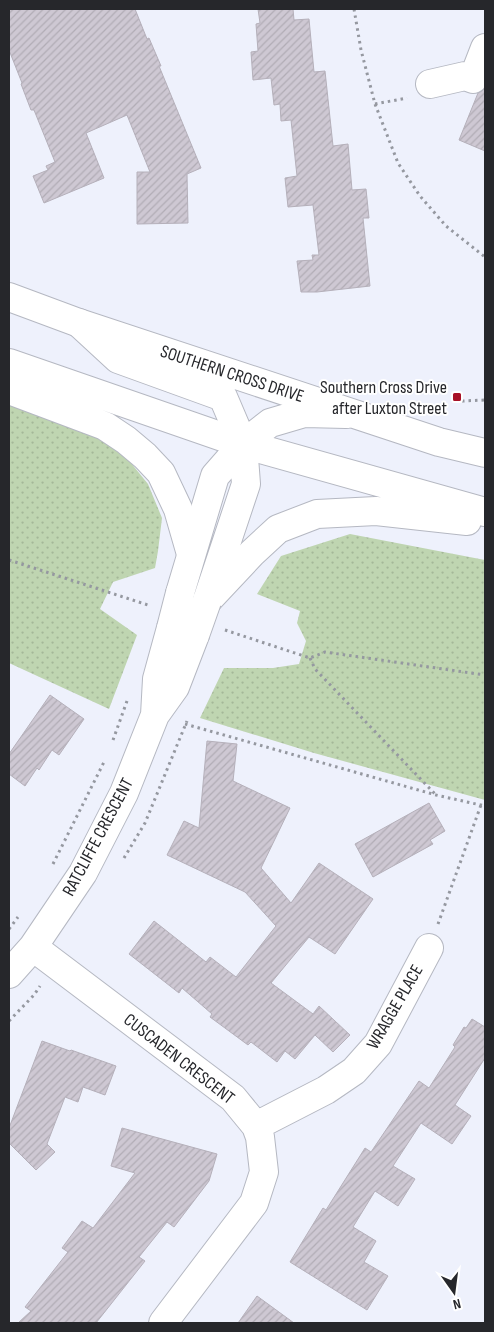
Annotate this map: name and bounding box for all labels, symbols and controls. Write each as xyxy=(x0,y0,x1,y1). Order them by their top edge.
street label: SOUTHERN CROSS DRIVE xyxy=(158,341,306,407)
place label: Southern Cross Drive after Luxton Street xyxy=(320,377,448,419)
marker: Southern Cross Drive after Luxton Street xyxy=(451,391,463,403)
street label: RATCLIFFE CRESCENT xyxy=(58,774,138,900)
street label: WRAGGE PLACE xyxy=(362,961,428,1053)
street label: CUSCADEN CRESCENT xyxy=(119,1009,239,1109)
north arrow xyxy=(429,1267,479,1317)
text: N xyxy=(451,1295,463,1313)

